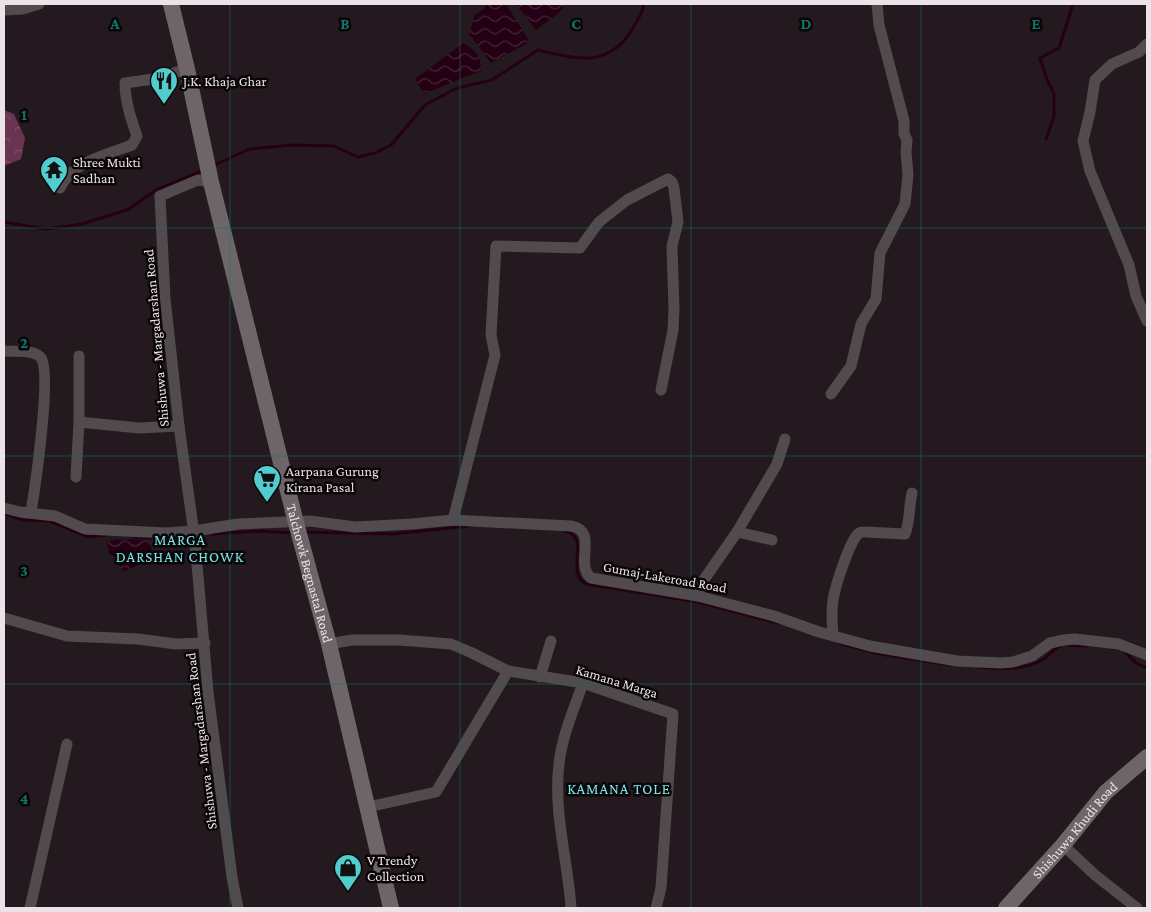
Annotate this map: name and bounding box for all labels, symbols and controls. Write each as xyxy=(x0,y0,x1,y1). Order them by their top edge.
text: A xyxy=(109,15,120,32)
text: B xyxy=(340,15,350,32)
text: C xyxy=(571,15,581,32)
text: D xyxy=(800,15,812,32)
text: E xyxy=(1031,15,1041,32)
restaurant icon: J.K. Khaja Ghar xyxy=(149,66,179,105)
place label: J.K. Khaja Ghar xyxy=(181,73,267,90)
text: 1 xyxy=(21,106,27,123)
place label: Shree Mukti Sadhan xyxy=(73,154,141,186)
temple icon: Shree Mukti Sadhan xyxy=(39,155,69,194)
street label: Shishuwa - Margadarshan Road xyxy=(140,248,172,427)
text: 2 xyxy=(20,334,28,351)
place label: Aarpana Gurung Kirana Pasal xyxy=(286,463,379,495)
supermarket icon: Aarpana Gurung Kirana Pasal xyxy=(252,464,282,503)
street label: Talchowk Begnastal Road xyxy=(284,502,336,645)
district label: MARGA DARSHAN CHOWK xyxy=(116,532,244,565)
street label: Gumaj-Lakeroad Road xyxy=(602,558,729,597)
text: 3 xyxy=(20,562,28,579)
street label: Shishuwa - Margadarshan Road xyxy=(182,651,220,830)
street label: Kamana Marga xyxy=(574,661,660,701)
street label: Shishuwa Khudi Road xyxy=(1029,778,1121,882)
district label: KAMANA TOLE xyxy=(567,781,671,797)
text: 4 xyxy=(20,790,29,807)
place label: V Trendy Collection xyxy=(367,852,425,884)
shop icon: V Trendy Collection xyxy=(333,853,363,892)

